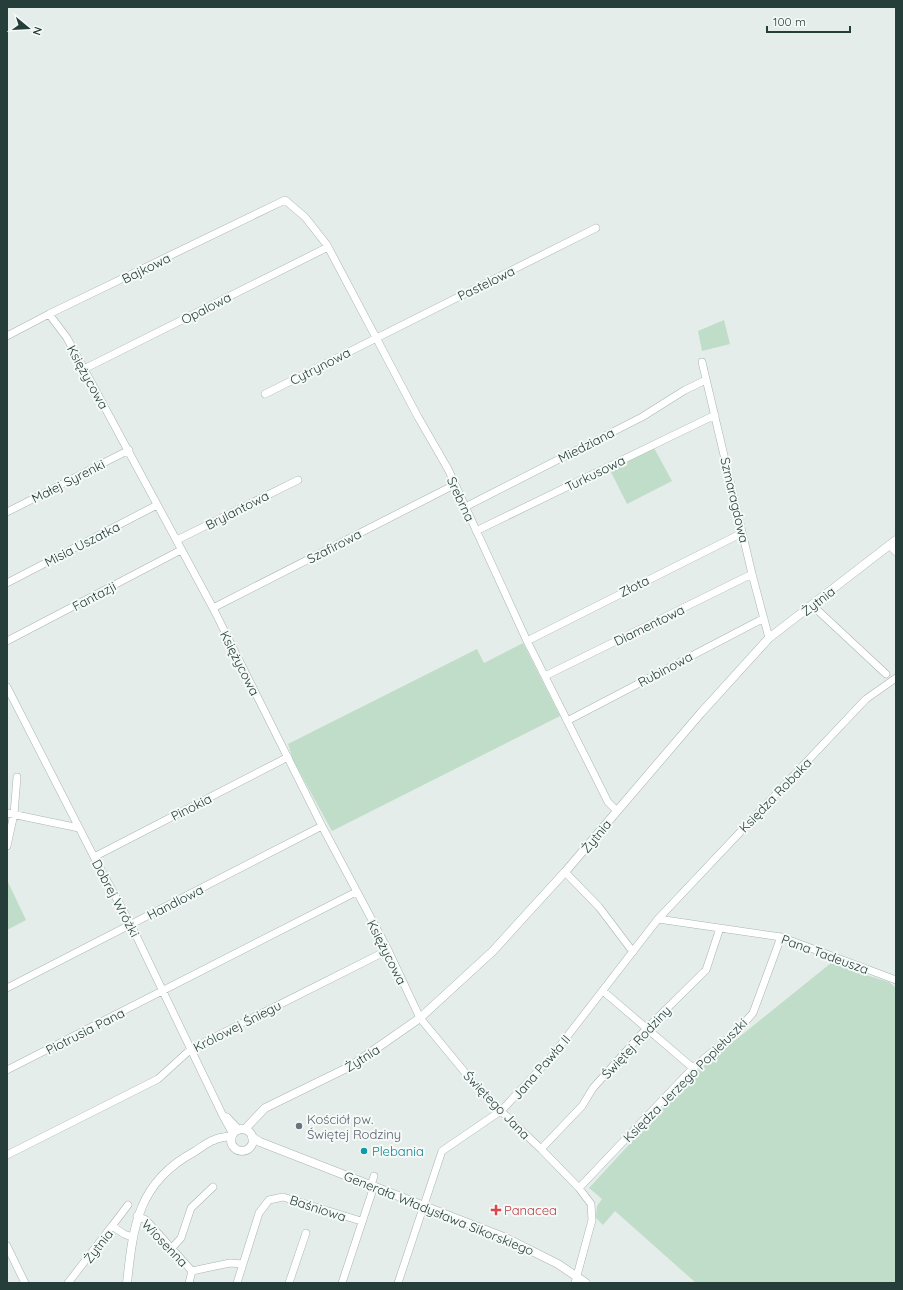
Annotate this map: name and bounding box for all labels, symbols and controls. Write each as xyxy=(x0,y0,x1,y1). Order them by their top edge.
north arrow xyxy=(8,8,48,48)
scale bar xyxy=(767,8,850,34)
text: 100 m xyxy=(773,14,806,29)
text: N xyxy=(30,25,45,37)
street label: Bajkowa xyxy=(119,249,173,287)
street label: Pastelowa xyxy=(455,262,517,304)
street label: Opalowa xyxy=(178,289,234,327)
street label: Księżycowa xyxy=(64,342,112,412)
street label: Cytrynowa xyxy=(287,344,353,388)
street label: Miedziana xyxy=(555,424,617,466)
street label: Turkusowa xyxy=(562,452,628,494)
street label: Małej Syrenki xyxy=(29,456,107,506)
street label: Szmaragdowa xyxy=(717,456,753,544)
street label: Srebrna xyxy=(444,474,478,524)
street label: Brylantowa xyxy=(203,487,271,533)
street label: Misia Uszatka xyxy=(42,518,122,570)
street label: Szafirowa xyxy=(304,525,364,567)
street label: Złota xyxy=(616,572,652,600)
street label: Fantazji xyxy=(69,578,119,614)
street label: Żytnia xyxy=(798,583,838,619)
street label: Diamentowa xyxy=(611,601,687,649)
street label: Księżycowa xyxy=(217,628,263,698)
street label: Rubinowa xyxy=(635,648,695,690)
street label: Księdza Robaka xyxy=(735,754,815,836)
street label: Pinokia xyxy=(168,790,214,824)
street label: Żytnia xyxy=(578,816,614,856)
street label: Dobrej Wróżki xyxy=(89,856,143,940)
street label: Handlowa xyxy=(144,881,206,923)
street label: Księżycowa xyxy=(364,917,410,987)
street label: Pana Tadeusza xyxy=(779,931,871,977)
street label: Królowej Śniegu xyxy=(190,997,284,1055)
street label: Świętej Rodziny xyxy=(598,1002,674,1082)
street label: Piotrusia Pana xyxy=(43,1004,127,1058)
street label: Księdza Jerzego Popiełuszki xyxy=(620,1015,750,1145)
street label: Jana Pawła II xyxy=(509,1031,573,1103)
street label: Żytnia xyxy=(342,1041,382,1075)
street label: Świętego Jana xyxy=(460,1068,534,1142)
place label: Kościół pw. Świętej Rodziny xyxy=(307,1111,401,1142)
marker: Kościół pw. Świętej Rodziny xyxy=(294,1121,304,1131)
place label: Plebania xyxy=(372,1143,424,1159)
marker: Plebania xyxy=(359,1146,369,1156)
street label: Generała Władysława Sikorskiego xyxy=(342,1167,536,1259)
street label: Baśniowa xyxy=(288,1191,348,1225)
place label: Panacea xyxy=(504,1202,557,1218)
marker: Panacea xyxy=(491,1205,501,1215)
street label: Wiosenna xyxy=(139,1216,191,1270)
street label: Żytnia xyxy=(80,1226,116,1266)

